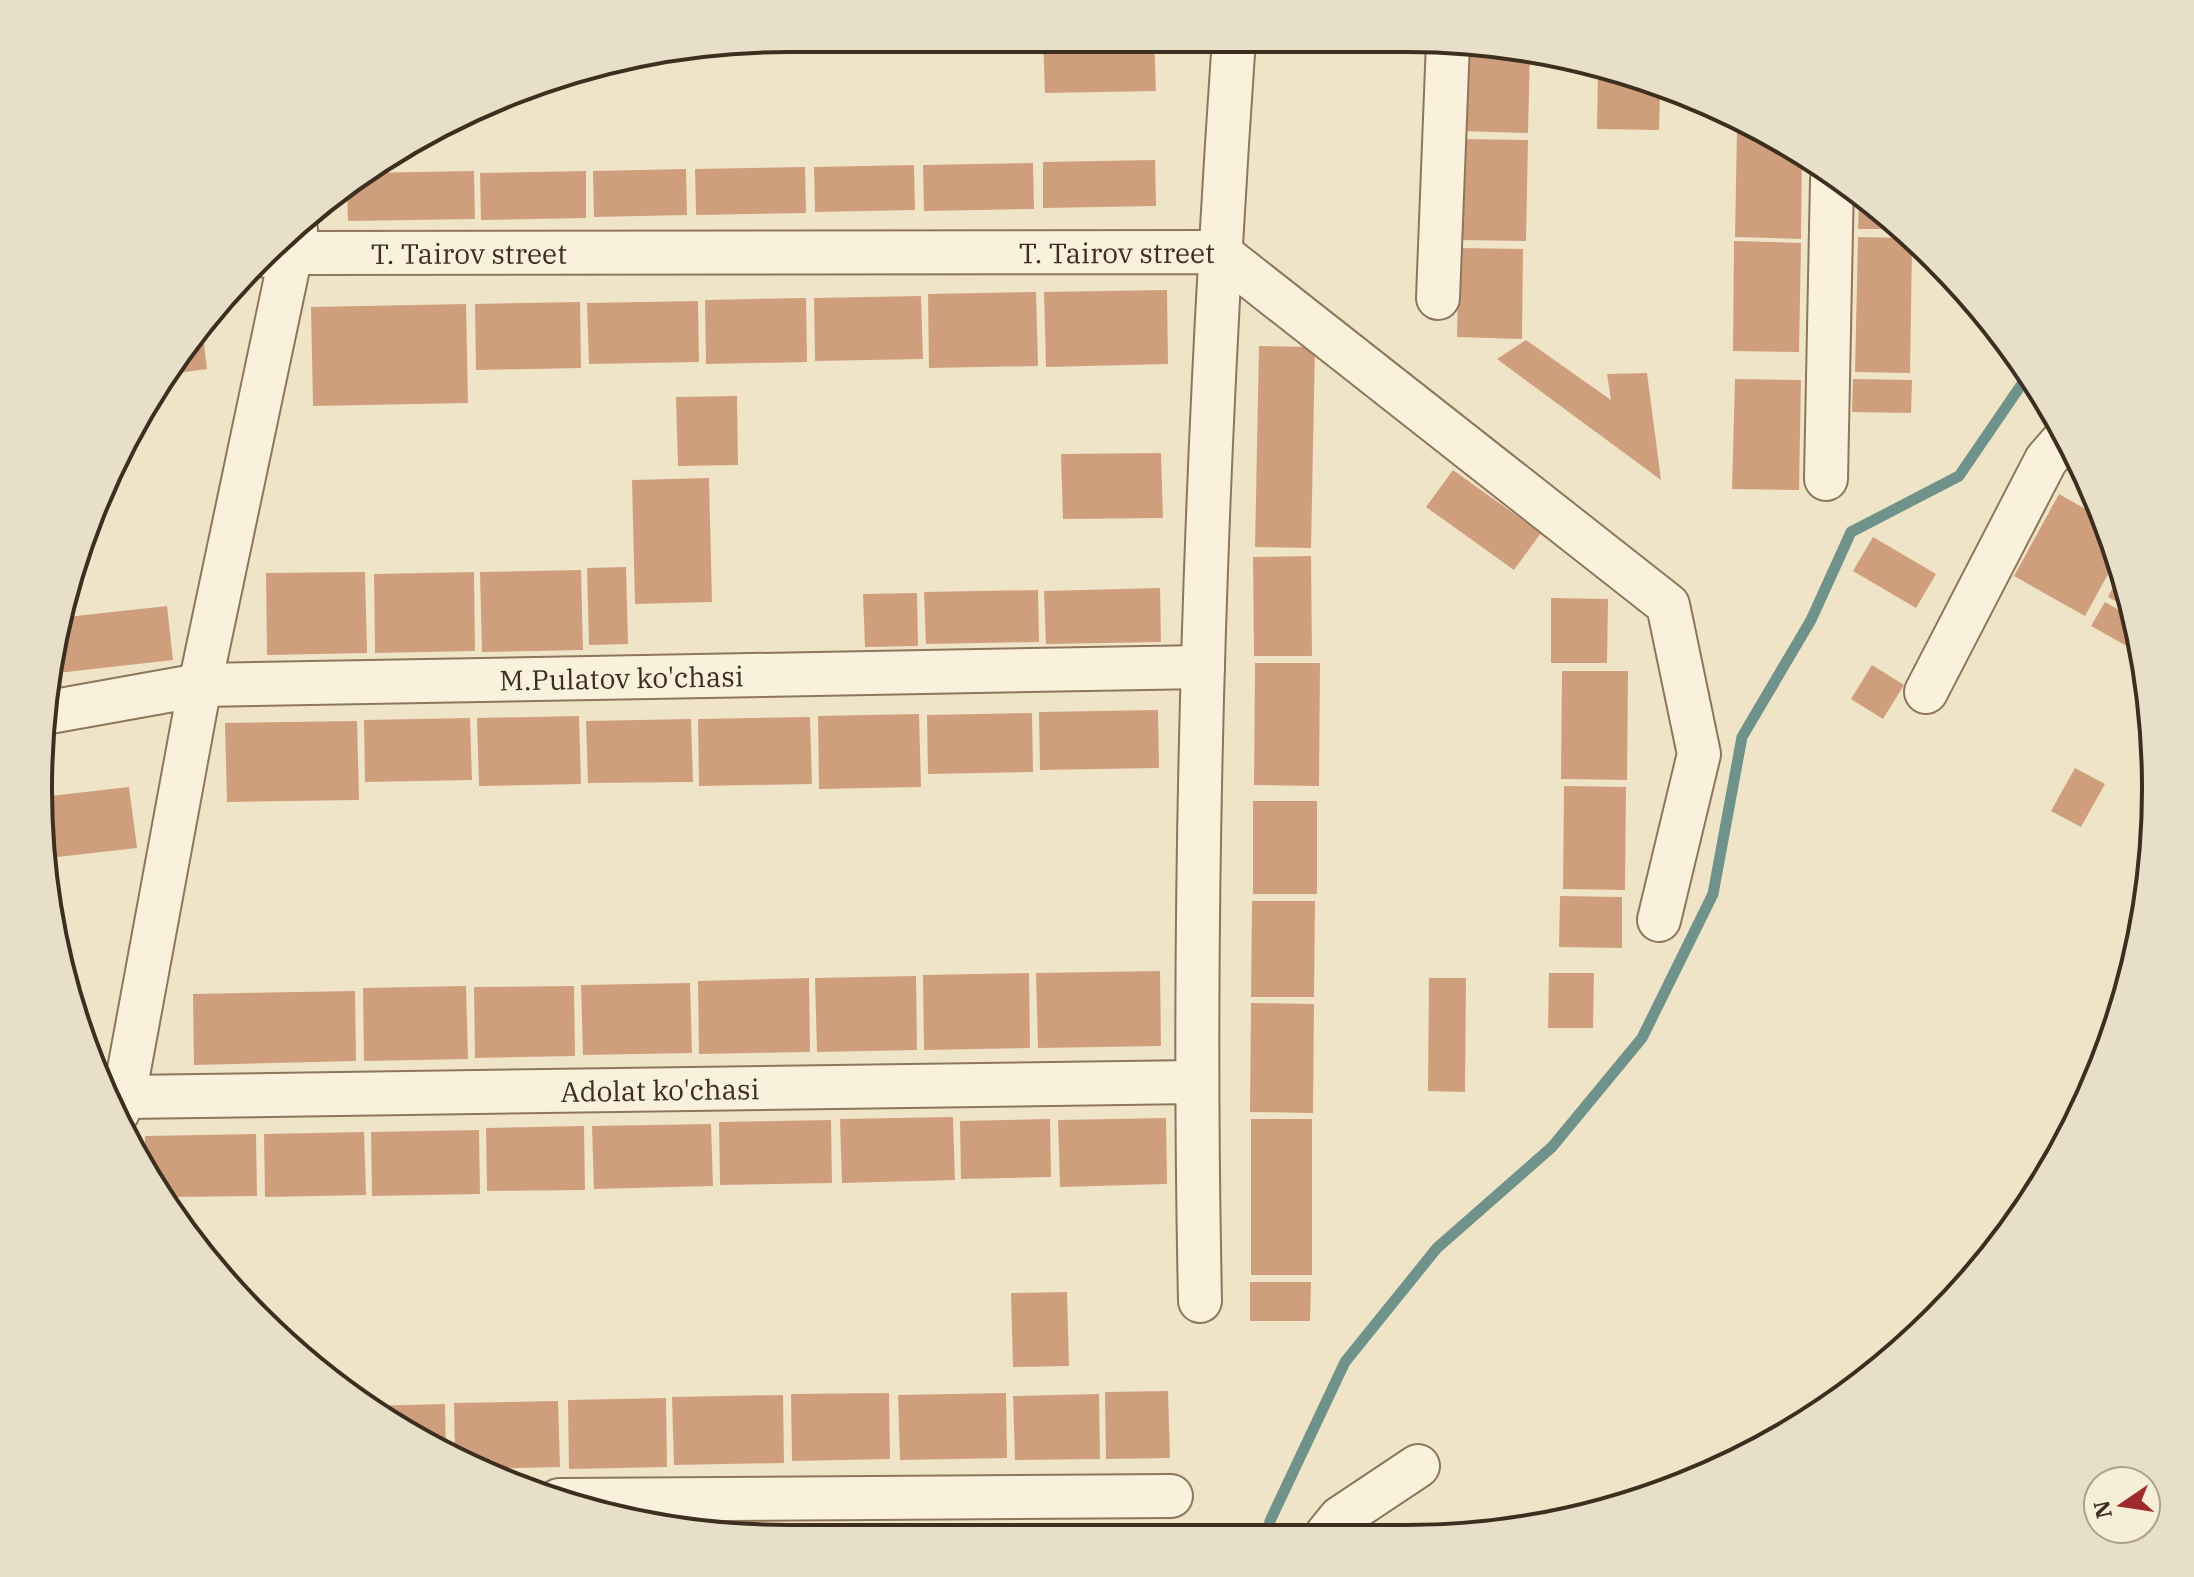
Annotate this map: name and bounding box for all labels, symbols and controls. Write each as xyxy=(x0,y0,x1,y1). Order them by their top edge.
street label: T. Tairov street xyxy=(371,234,567,271)
street label: T. Tairov street xyxy=(1019,234,1215,271)
street label: M.Pulatov ko'chasi xyxy=(499,657,744,698)
street label: Adolat ko'chasi xyxy=(560,1070,760,1109)
north arrow xyxy=(2082,1465,2162,1545)
text: N xyxy=(2086,1498,2118,1521)

